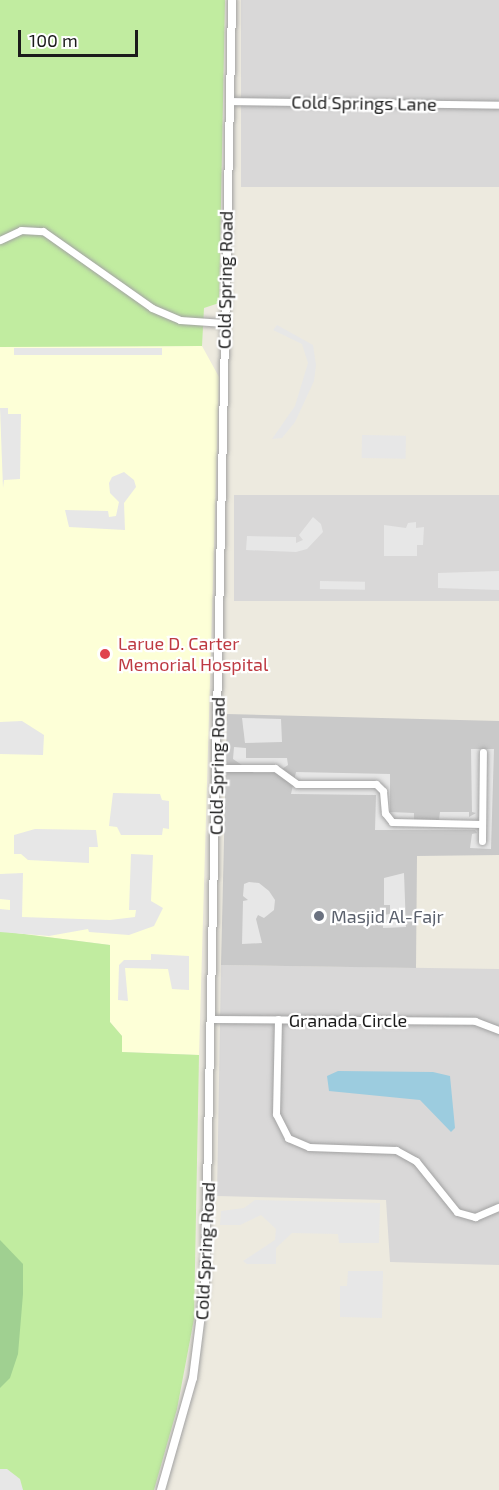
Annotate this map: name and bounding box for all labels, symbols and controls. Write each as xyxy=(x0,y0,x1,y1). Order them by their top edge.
scale bar xyxy=(21,18,141,56)
text: 100 m xyxy=(29,29,78,51)
street label: Cold Springs Lane xyxy=(291,91,437,115)
street label: Cold Spring Road xyxy=(213,211,237,349)
place label: Larue D. Carter Memorial Hospital xyxy=(118,633,269,676)
marker: Larue D. Carter Memorial Hospital xyxy=(96,645,114,663)
street label: Cold Spring Road xyxy=(205,697,229,835)
place label: Masjid Al-Fajr xyxy=(331,905,444,927)
marker: Masjid Al-Fajr xyxy=(312,909,326,923)
street label: Granada Circle xyxy=(289,1009,407,1031)
street label: Cold Spring Road xyxy=(191,1181,219,1321)

